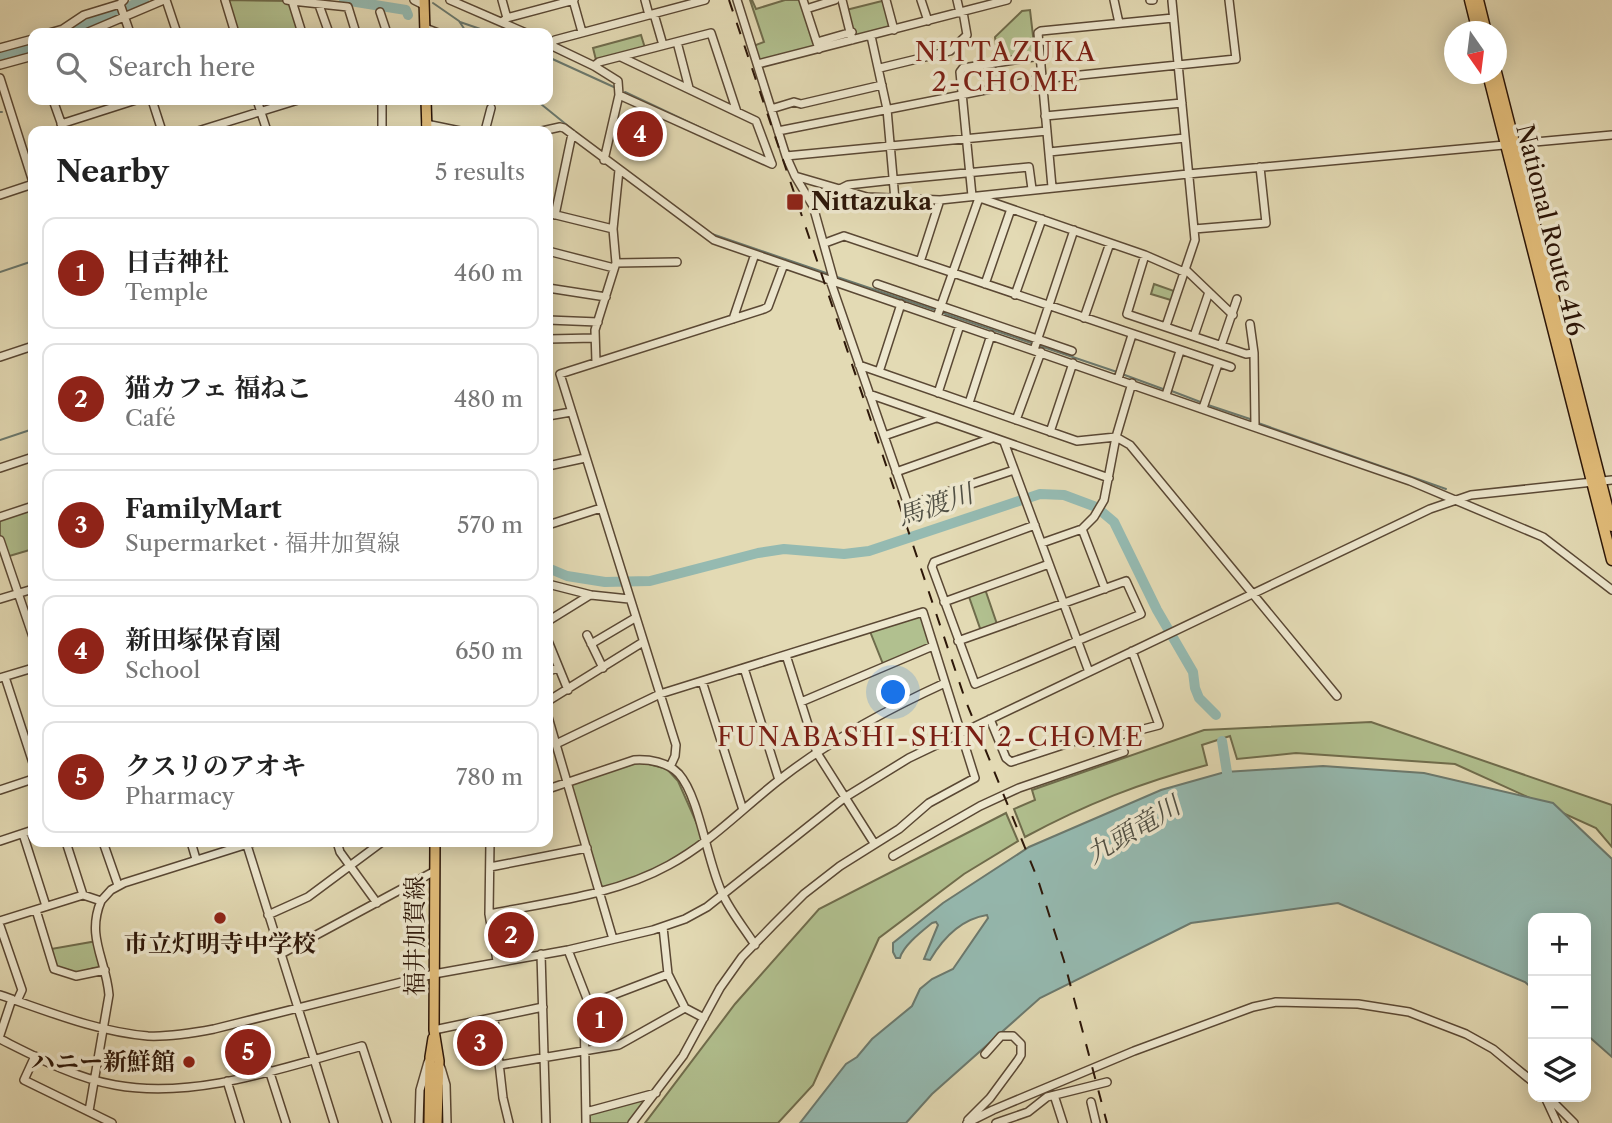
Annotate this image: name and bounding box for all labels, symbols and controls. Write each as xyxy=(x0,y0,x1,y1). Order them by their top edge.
north arrow xyxy=(1444,21,1507,84)
search box xyxy=(28,28,553,105)
district label: NITTAZUKA 2-CHOME xyxy=(915,36,1097,98)
icon: search xyxy=(52,48,90,86)
text: Search here xyxy=(108,51,255,83)
pin: 4 xyxy=(617,108,663,160)
street label: National Route 416 xyxy=(1510,121,1591,339)
text: Nearby xyxy=(56,153,169,190)
text: 5 results xyxy=(435,158,525,186)
place label: Nittazuka xyxy=(811,187,933,216)
marker: Nittazuka xyxy=(785,192,805,212)
text: 日吉神社 xyxy=(125,246,229,278)
text: 1 xyxy=(76,259,86,287)
text: 460 m xyxy=(454,259,523,287)
text: Temple xyxy=(125,278,208,306)
text: 猫カフェ 福ねこ xyxy=(125,372,312,404)
text: 2 xyxy=(74,385,88,413)
text: 480 m xyxy=(454,385,523,413)
text: Café xyxy=(125,404,176,432)
water label: 馬渡川 xyxy=(893,476,980,533)
text: FamilyMart xyxy=(125,493,282,525)
text: 3 xyxy=(75,511,88,539)
text: 570 m xyxy=(457,511,523,539)
text: Supermarket · 福井加賀線 xyxy=(125,529,400,557)
text: 新田塚保育園 xyxy=(125,624,281,656)
text: 4 xyxy=(74,637,88,665)
text: 650 m xyxy=(455,637,523,665)
text: School xyxy=(125,656,200,684)
your location xyxy=(876,675,910,709)
district label: FUNABASHI-SHIN 2-CHOME xyxy=(717,721,1145,753)
text: クスリのアオキ xyxy=(125,750,306,782)
text: 5 xyxy=(75,763,87,791)
text: 780 m xyxy=(456,763,523,791)
text: Pharmacy xyxy=(125,782,235,810)
water label: 九頭竜川 xyxy=(1080,788,1188,871)
street label: 福井加賀線 xyxy=(400,876,429,996)
pin: 2 xyxy=(488,909,534,961)
marker: 市立灯明寺中学校 xyxy=(212,910,228,926)
map controls xyxy=(1528,913,1591,1102)
button: + xyxy=(1528,913,1591,976)
place label: 市立灯明寺中学校 xyxy=(124,929,316,958)
button: − xyxy=(1528,976,1591,1039)
pin: 1 xyxy=(577,994,623,1046)
pin: 3 xyxy=(457,1017,503,1069)
pin: 5 xyxy=(225,1026,271,1078)
button: layers xyxy=(1528,1039,1591,1102)
place label: ハニー新鮮館 xyxy=(31,1047,175,1076)
marker: ハニー新鮮館 xyxy=(181,1054,197,1070)

